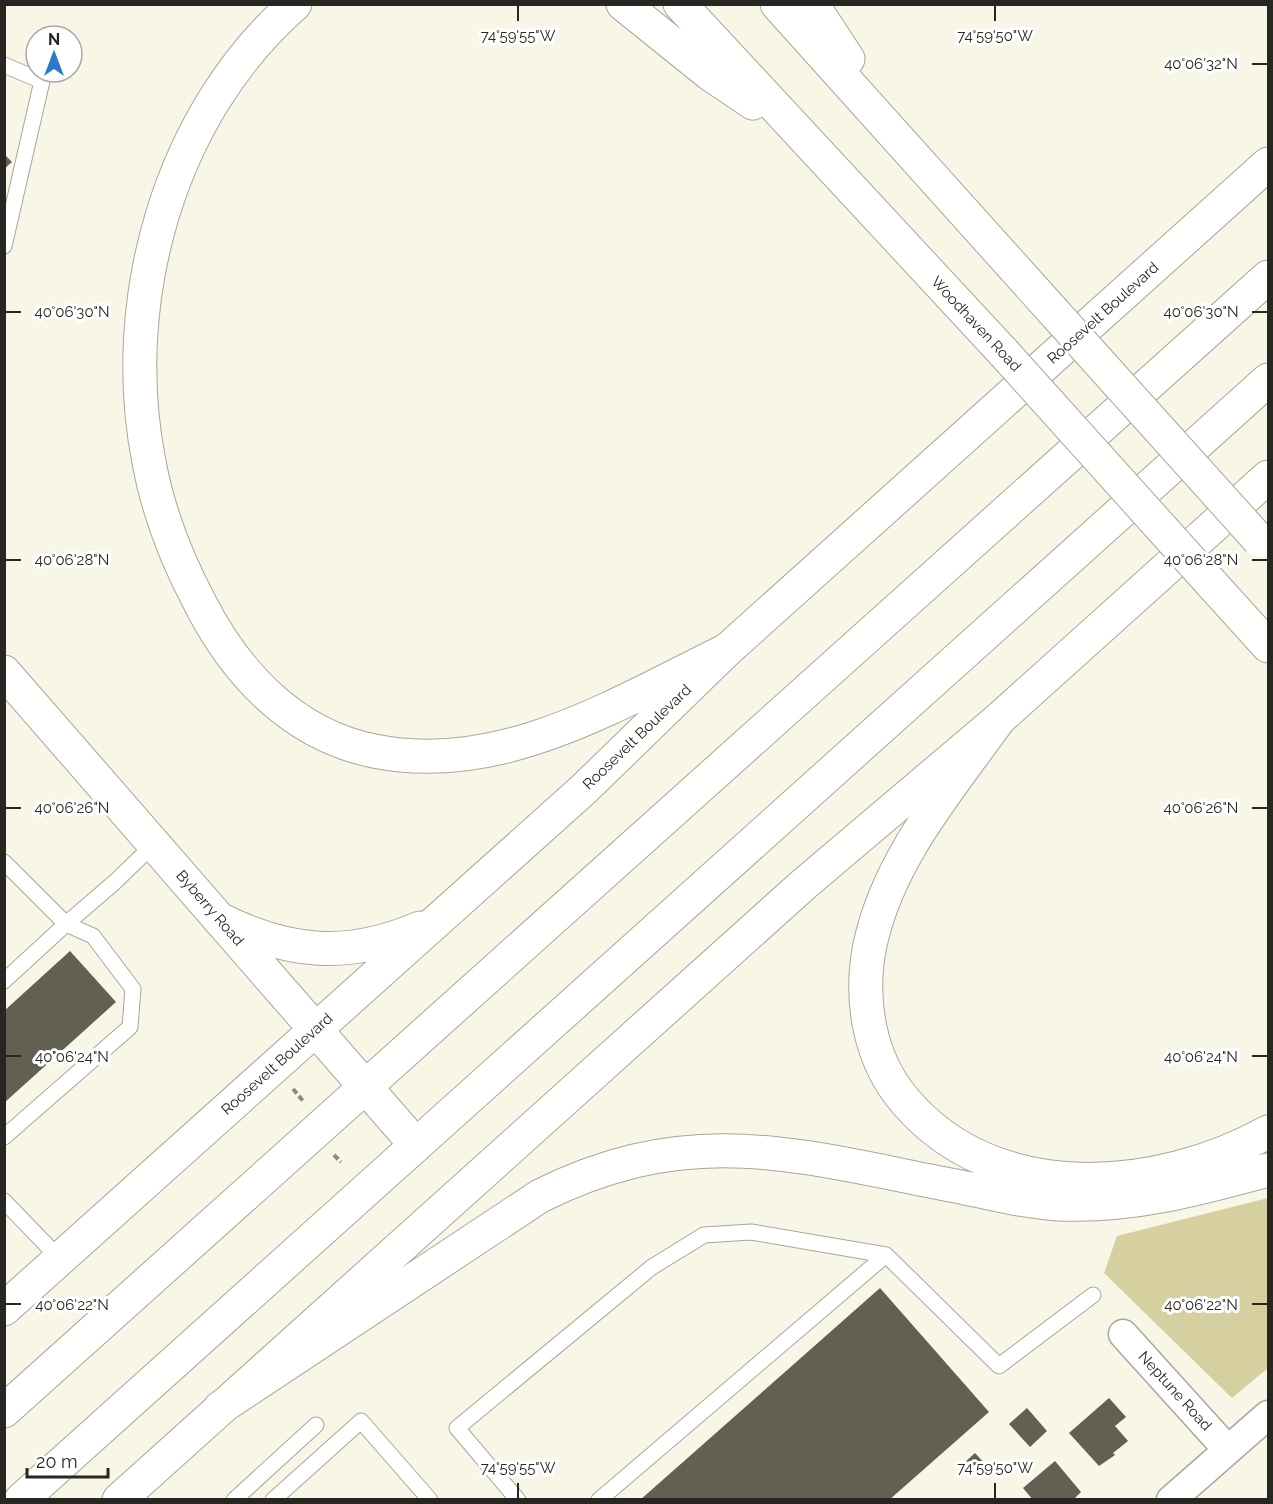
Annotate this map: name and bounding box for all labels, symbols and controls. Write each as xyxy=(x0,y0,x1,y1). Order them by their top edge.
north arrow xyxy=(24,24,84,84)
text: 74°59'55"W xyxy=(481,27,556,45)
text: 74°59'50"W xyxy=(957,27,1033,45)
text: N xyxy=(48,30,60,49)
text: 40°06'32"N xyxy=(1164,55,1238,73)
street label: Roosevelt Boulevard xyxy=(1044,258,1162,368)
street label: Woodhaven Road xyxy=(927,273,1025,375)
text: 40°06'30"N xyxy=(35,303,109,321)
text: 40°06'30"N xyxy=(1164,303,1238,321)
text: 40°06'28"N xyxy=(35,551,109,569)
text: 40°06'28"N xyxy=(1164,551,1238,569)
street label: Roosevelt Boulevard xyxy=(579,681,695,793)
text: 40°06'26"N xyxy=(35,799,109,817)
text: 40°06'26"N xyxy=(1164,799,1238,817)
street label: Byberry Road xyxy=(172,867,248,949)
street label: Roosevelt Boulevard xyxy=(218,1009,336,1119)
text: 40°06'24"N xyxy=(35,1048,109,1066)
text: 40°06'24"N xyxy=(1164,1048,1238,1066)
text: 40°06'22"N xyxy=(35,1296,109,1314)
text: 40°06'22"N xyxy=(1164,1296,1238,1314)
street label: Neptune Road xyxy=(1135,1348,1215,1434)
scale bar xyxy=(27,1441,108,1479)
text: 20 m xyxy=(36,1451,78,1472)
text: 74°59'55"W xyxy=(481,1459,556,1477)
text: 74°59'50"W xyxy=(957,1459,1033,1477)

